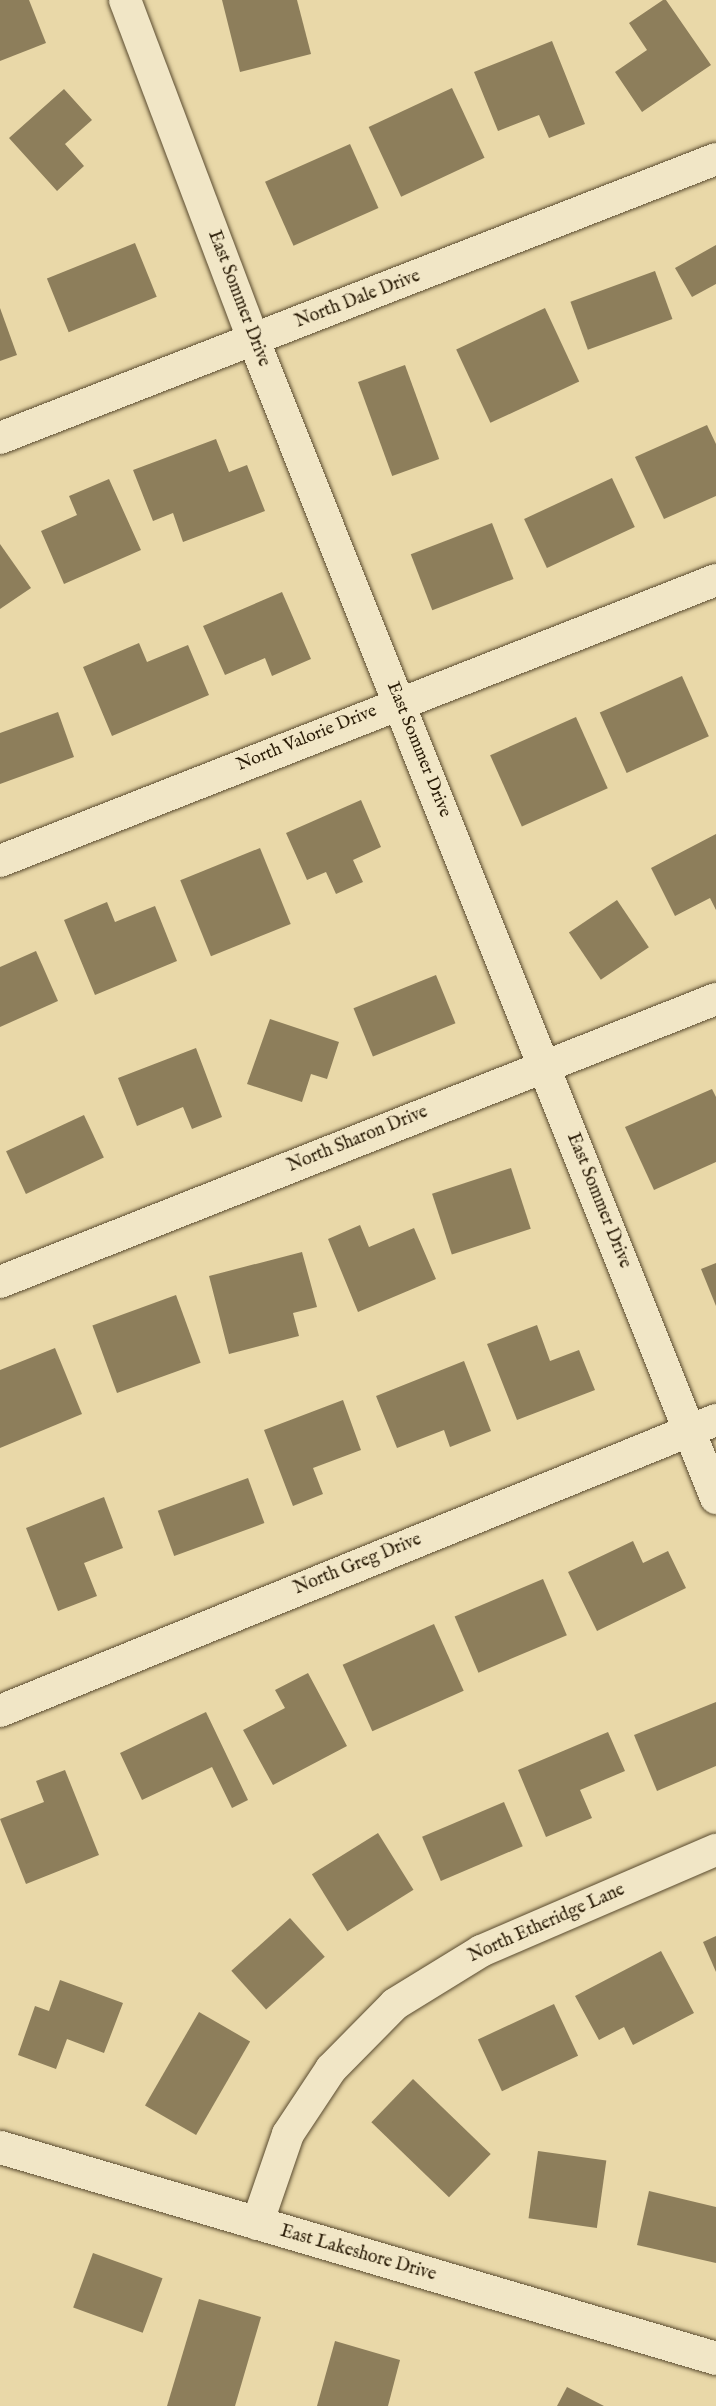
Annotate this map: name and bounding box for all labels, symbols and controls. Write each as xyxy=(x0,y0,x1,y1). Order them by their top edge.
street label: East Sommer Drive xyxy=(202,228,274,370)
street label: North Dale Drive xyxy=(292,266,424,334)
street label: East Sommer Drive xyxy=(381,679,455,821)
street label: North Valorie Drive xyxy=(234,701,380,777)
street label: North Sharon Drive xyxy=(285,1102,431,1178)
street label: East Sommer Drive xyxy=(561,1130,635,1272)
street label: North Greg Drive xyxy=(291,1530,425,1600)
street label: North Etheridge Lane xyxy=(466,1880,628,1968)
street label: East Lakeshore Drive xyxy=(278,2221,438,2287)

